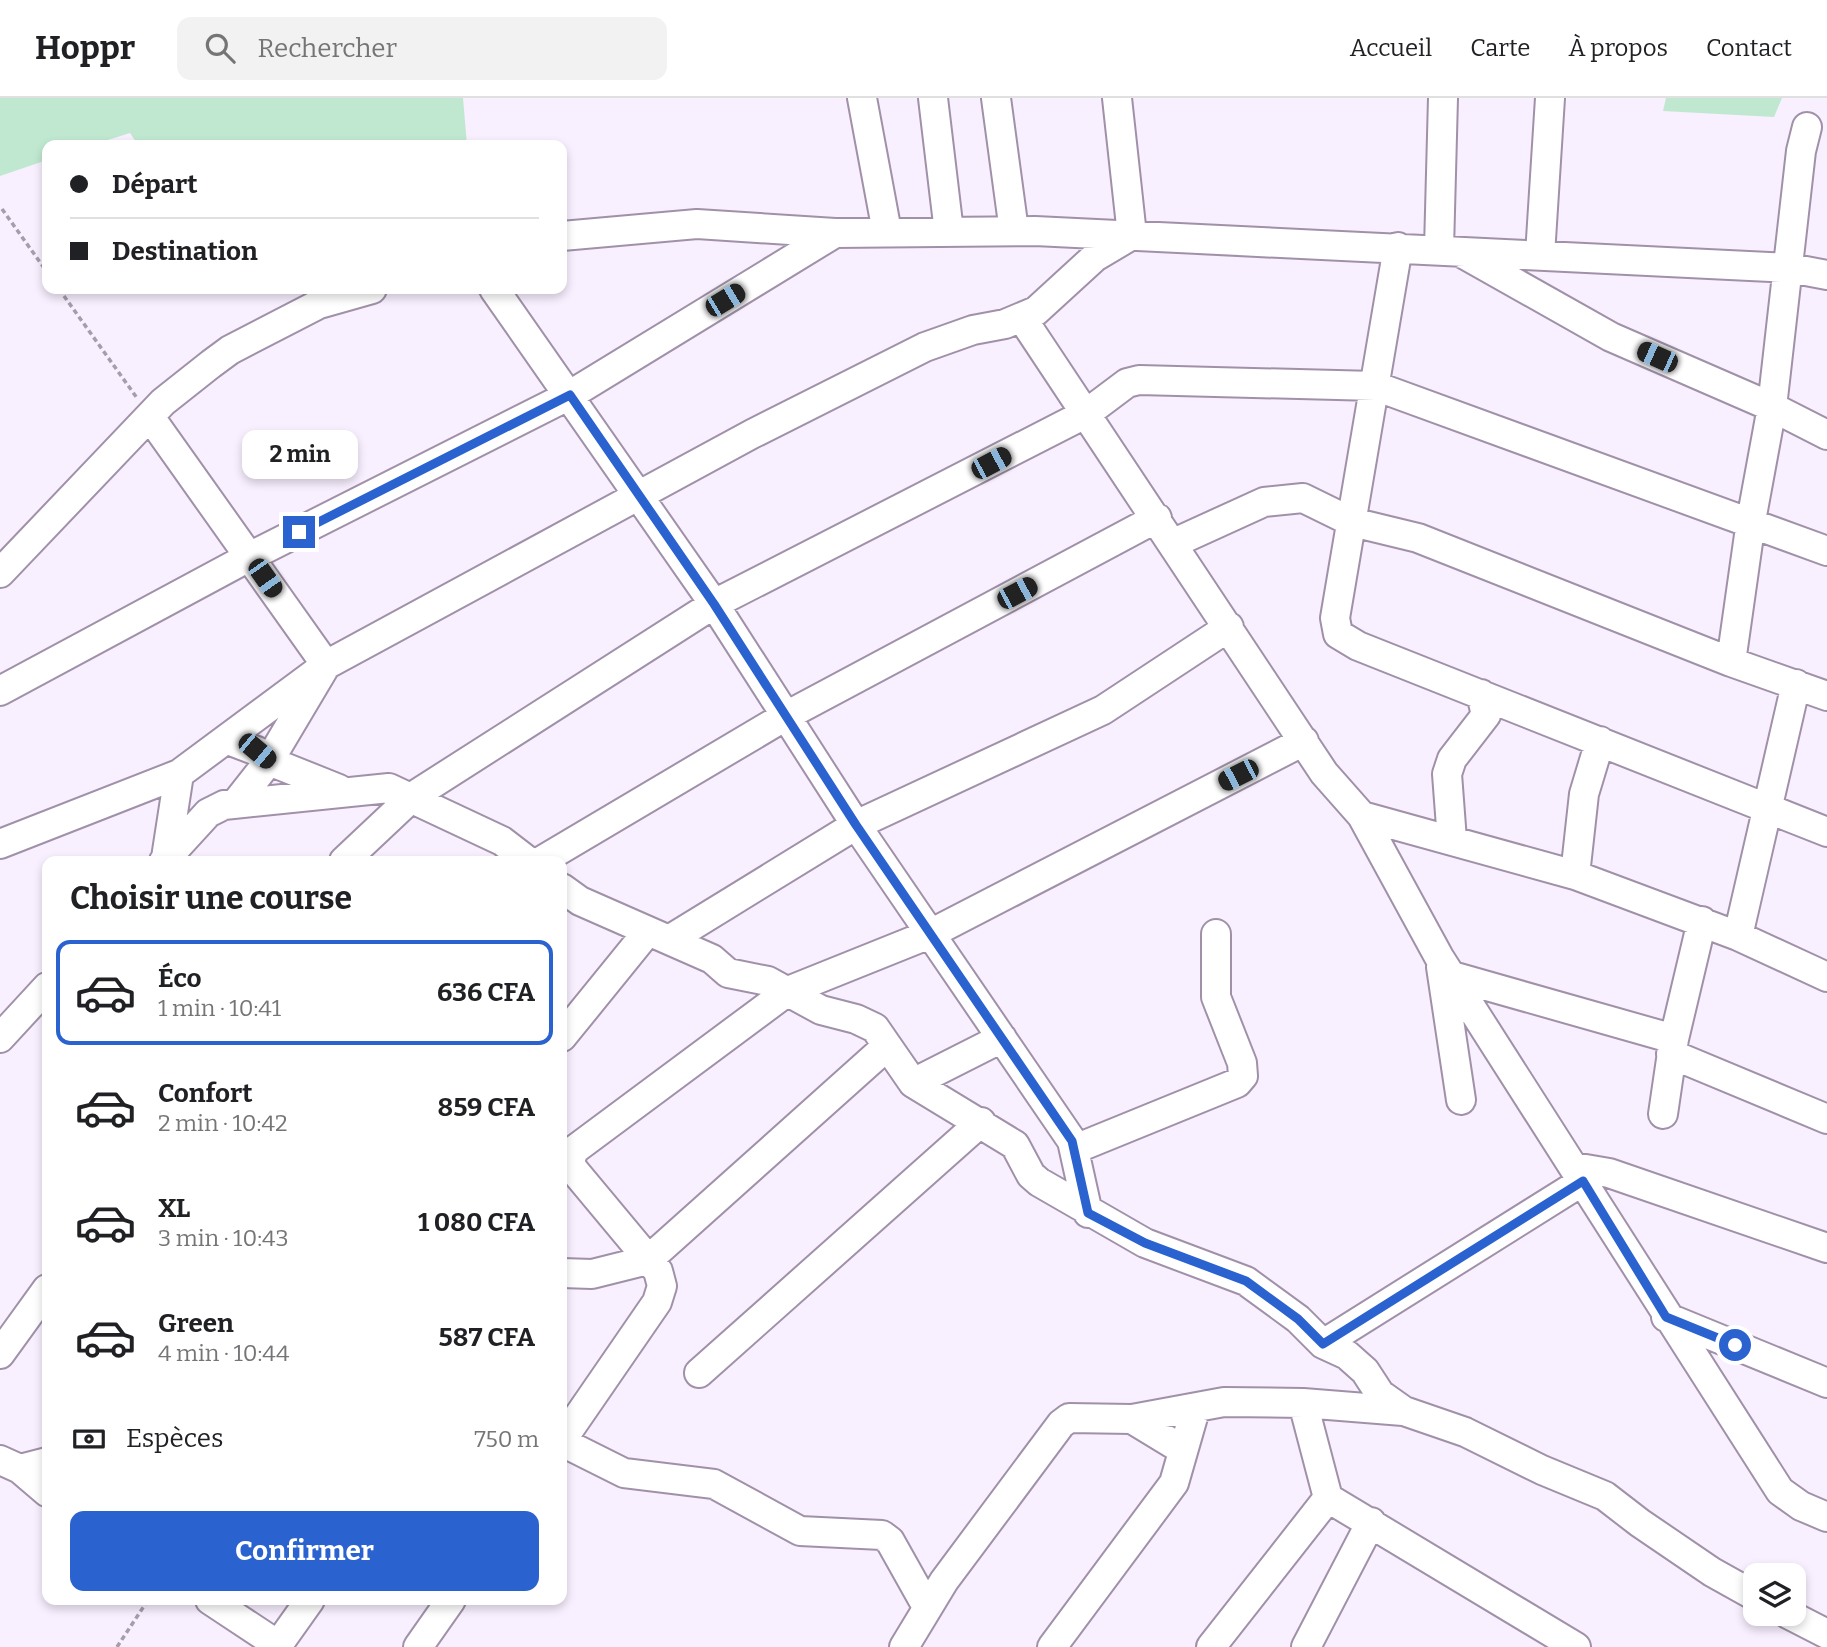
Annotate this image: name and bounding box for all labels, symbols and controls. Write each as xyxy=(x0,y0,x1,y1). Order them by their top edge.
search box xyxy=(177,17,667,80)
text: Hoppr xyxy=(35,28,135,68)
icon: search xyxy=(201,29,239,67)
text: Rechercher xyxy=(257,33,397,64)
text: Accueil xyxy=(1350,34,1432,62)
text: Carte xyxy=(1470,34,1530,62)
text: À propos xyxy=(1568,34,1668,62)
text: Contact xyxy=(1706,34,1792,62)
text: Départ xyxy=(112,169,198,200)
text: Destination xyxy=(112,236,258,267)
car xyxy=(702,280,749,320)
car xyxy=(1634,339,1681,375)
callout: 2 min xyxy=(241,430,357,480)
text: 2 min xyxy=(269,440,331,468)
car xyxy=(968,444,1015,482)
route end xyxy=(283,516,315,548)
car xyxy=(245,555,286,601)
car xyxy=(994,574,1041,612)
car xyxy=(235,729,280,773)
car xyxy=(1215,756,1262,794)
text: Choisir une course xyxy=(70,879,352,917)
icon: car xyxy=(74,961,137,1024)
text: Éco xyxy=(158,963,201,994)
text: 636 CFA xyxy=(437,977,535,1008)
text: 1 min · 10:41 xyxy=(158,994,281,1022)
icon: car xyxy=(74,1076,137,1139)
text: Confort xyxy=(158,1078,253,1109)
text: 859 CFA xyxy=(437,1092,535,1123)
text: 2 min · 10:42 xyxy=(158,1109,287,1137)
icon: car xyxy=(74,1191,137,1254)
text: XL xyxy=(158,1193,190,1224)
text: 1 080 CFA xyxy=(418,1207,535,1238)
text: 3 min · 10:43 xyxy=(158,1224,289,1252)
icon: car xyxy=(74,1306,137,1369)
text: Green xyxy=(158,1308,234,1339)
text: 587 CFA xyxy=(439,1322,535,1353)
route start xyxy=(1719,1329,1751,1361)
text: 4 min · 10:44 xyxy=(158,1339,289,1367)
icon: cash xyxy=(70,1420,108,1458)
text: Espèces xyxy=(126,1423,223,1454)
text: 750 m xyxy=(474,1425,539,1453)
button: Confirmer xyxy=(70,1511,539,1591)
map controls xyxy=(1743,1563,1806,1626)
button: layers xyxy=(1743,1563,1806,1626)

